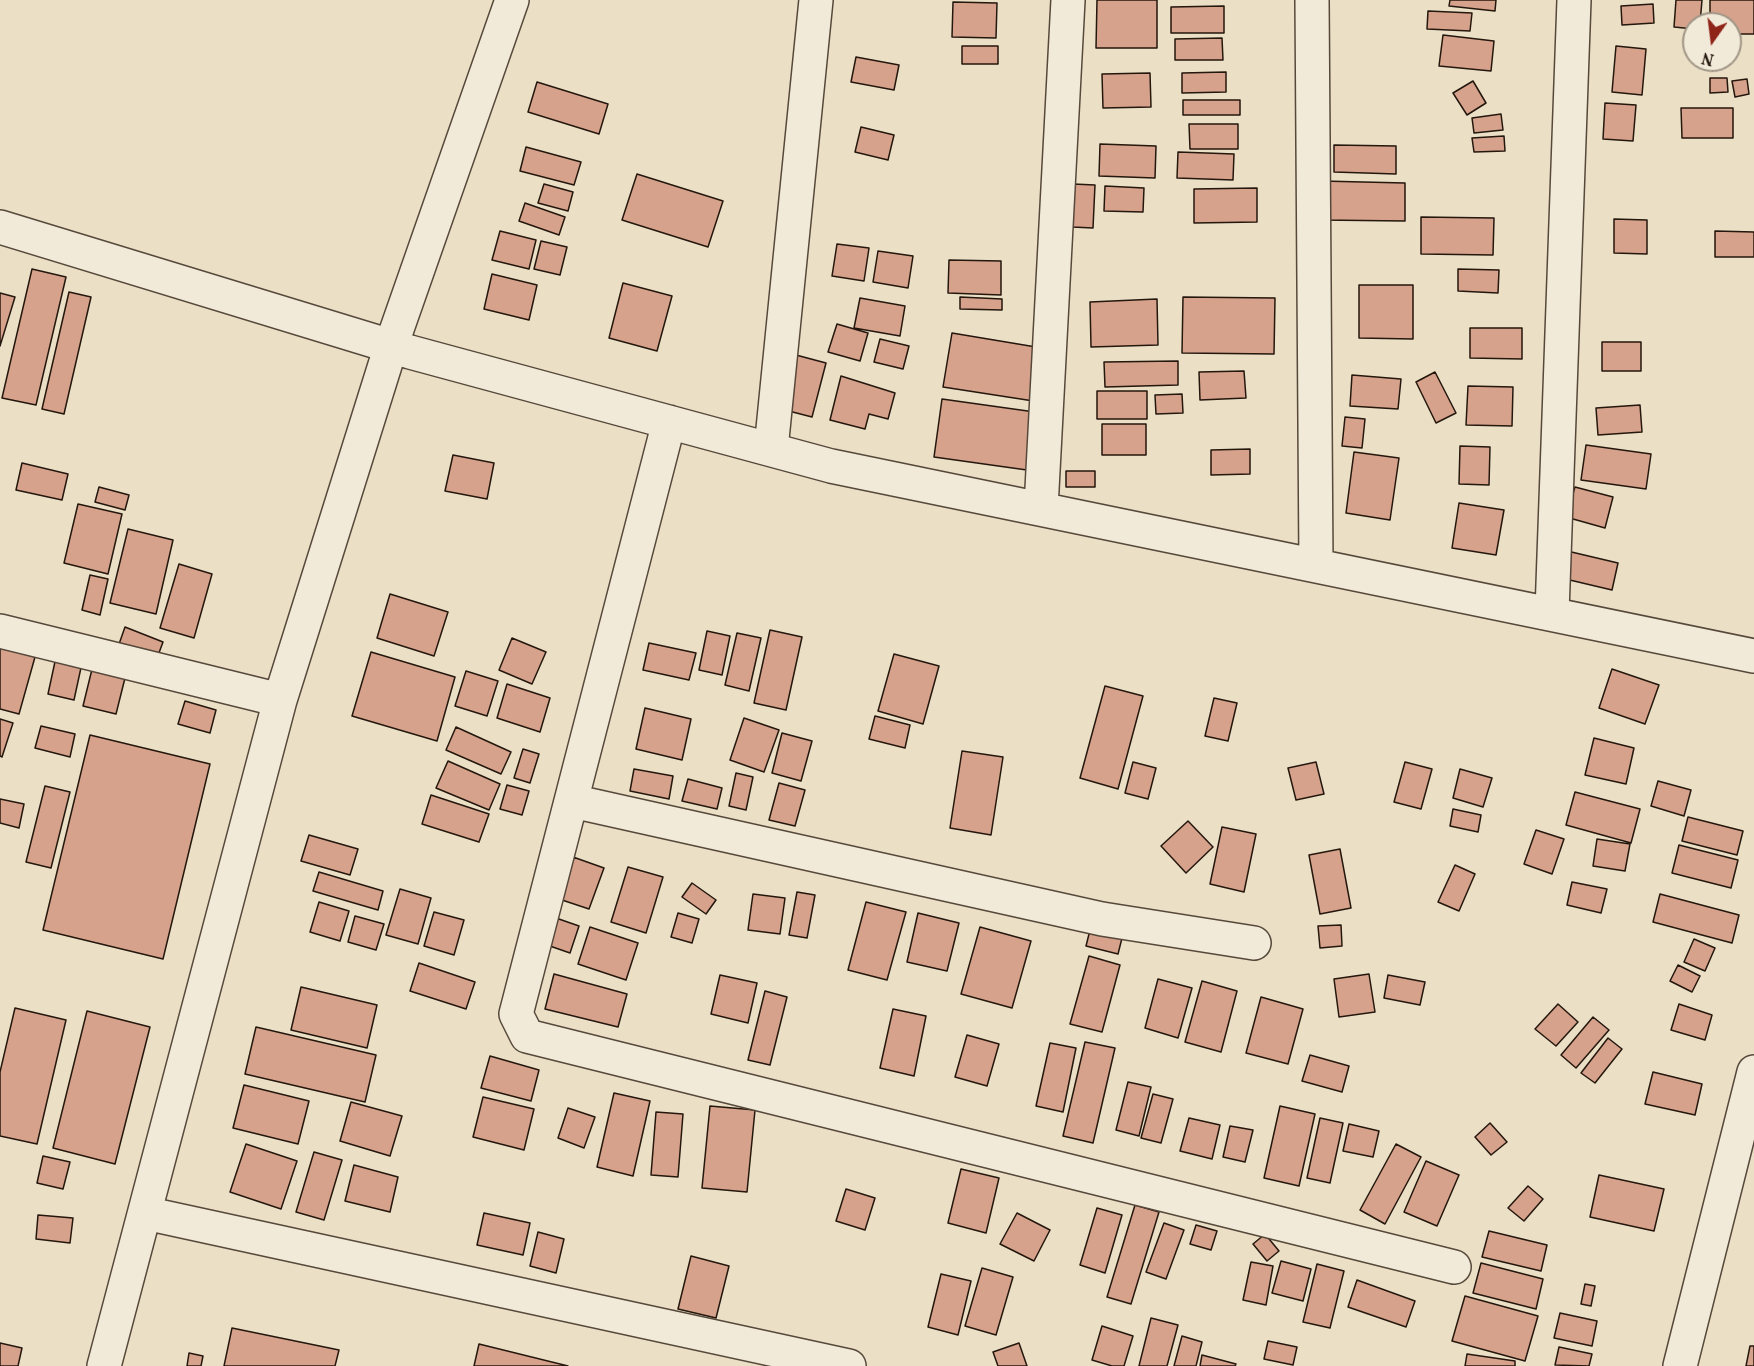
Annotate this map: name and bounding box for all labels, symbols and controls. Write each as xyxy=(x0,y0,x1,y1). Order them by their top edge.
north arrow xyxy=(1682,12,1742,72)
text: N xyxy=(1700,45,1716,70)

